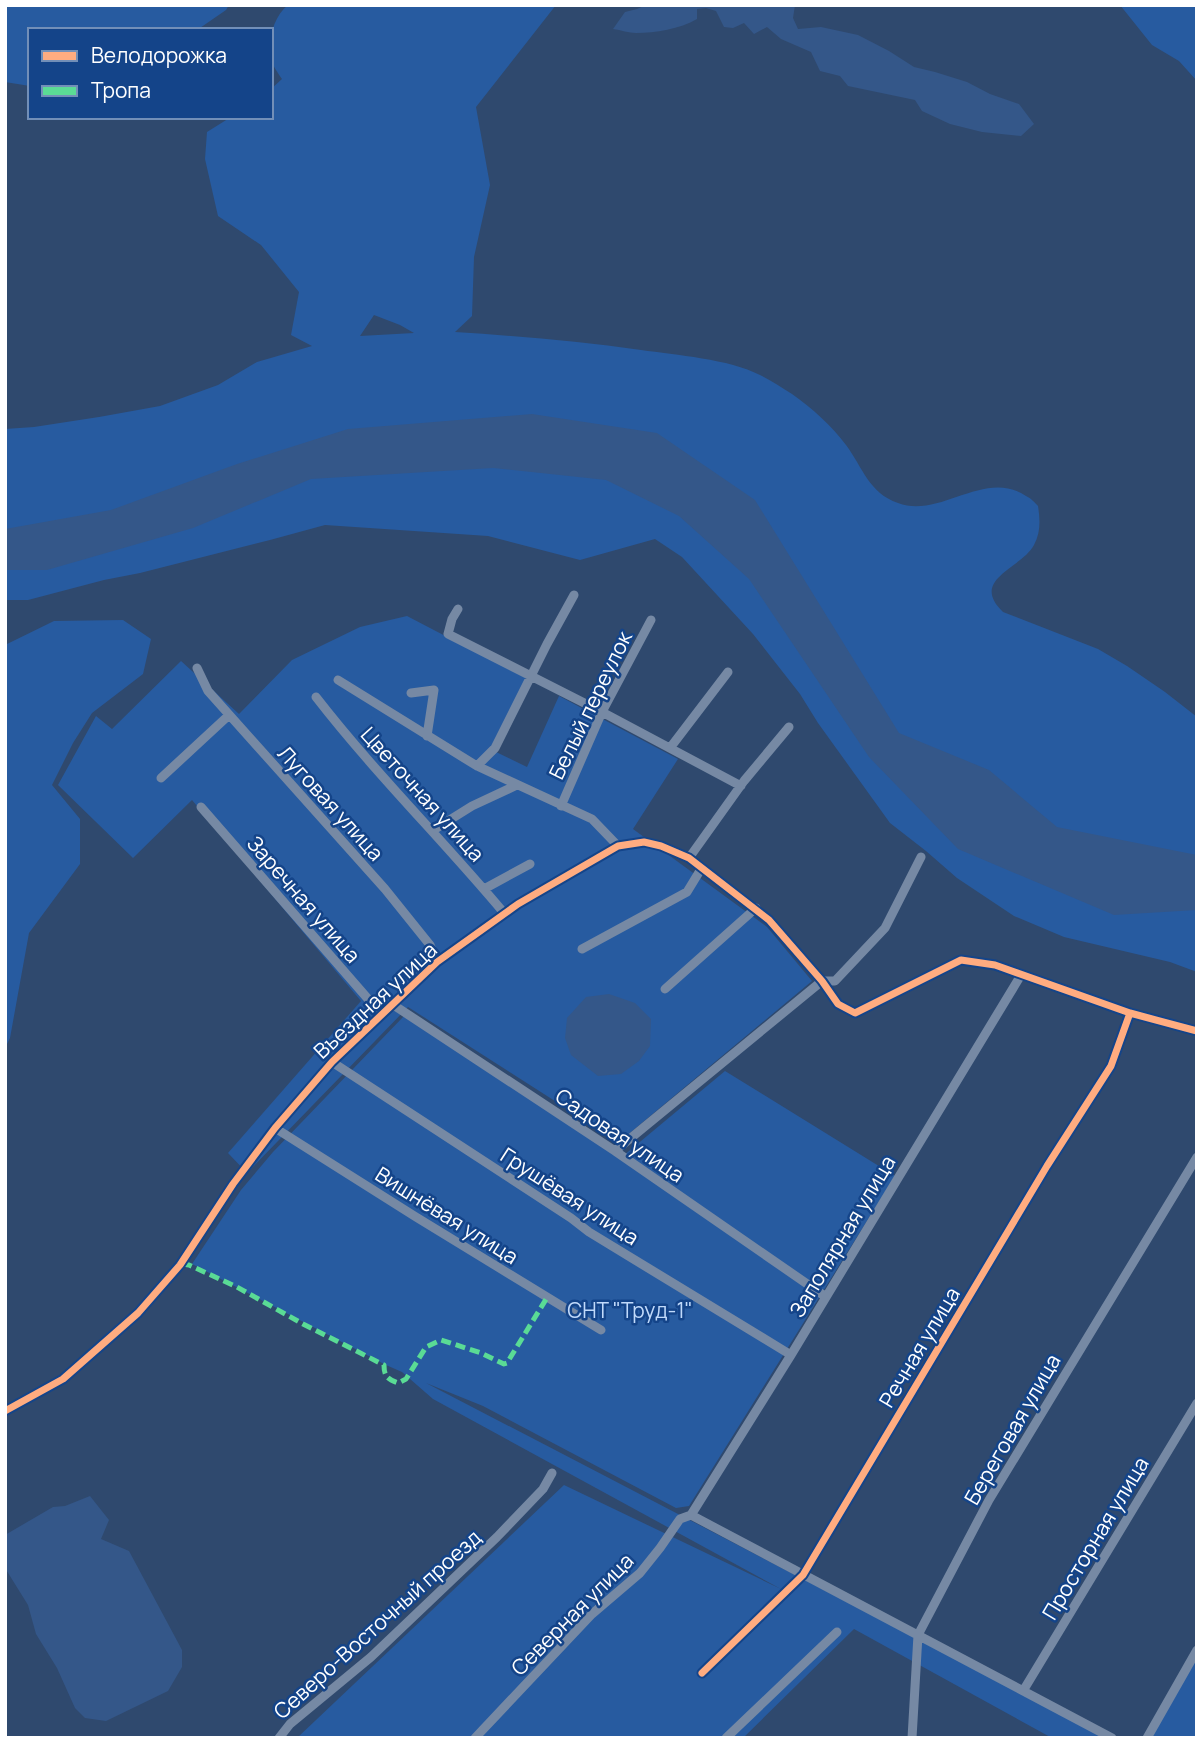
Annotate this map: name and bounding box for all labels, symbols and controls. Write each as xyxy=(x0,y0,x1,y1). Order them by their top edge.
legend xyxy=(28,28,273,119)
text: Велодорожка xyxy=(91,41,227,69)
text: Тропа xyxy=(91,76,151,104)
street label: Белый переулок xyxy=(542,626,638,784)
street label: Цветочная улица xyxy=(355,721,491,867)
street label: Луговая улица xyxy=(272,739,390,867)
street label: Заречная улица xyxy=(241,830,367,968)
street label: Въездная улица xyxy=(307,936,443,1064)
street label: Садовая улица xyxy=(550,1082,690,1188)
street label: Грушёвая улица xyxy=(496,1141,644,1251)
street label: Заполярная улица xyxy=(783,1150,901,1322)
street label: Вишнёвая улица xyxy=(370,1160,524,1270)
street label: Речная улица xyxy=(872,1282,966,1412)
park label: СНТ "Труд-1" xyxy=(567,1296,693,1324)
street label: Береговая улица xyxy=(957,1349,1067,1509)
street label: Просторная улица xyxy=(1035,1451,1155,1625)
street label: Северо-Восточный проезд xyxy=(267,1523,487,1725)
street label: Северная улица xyxy=(505,1547,639,1681)

